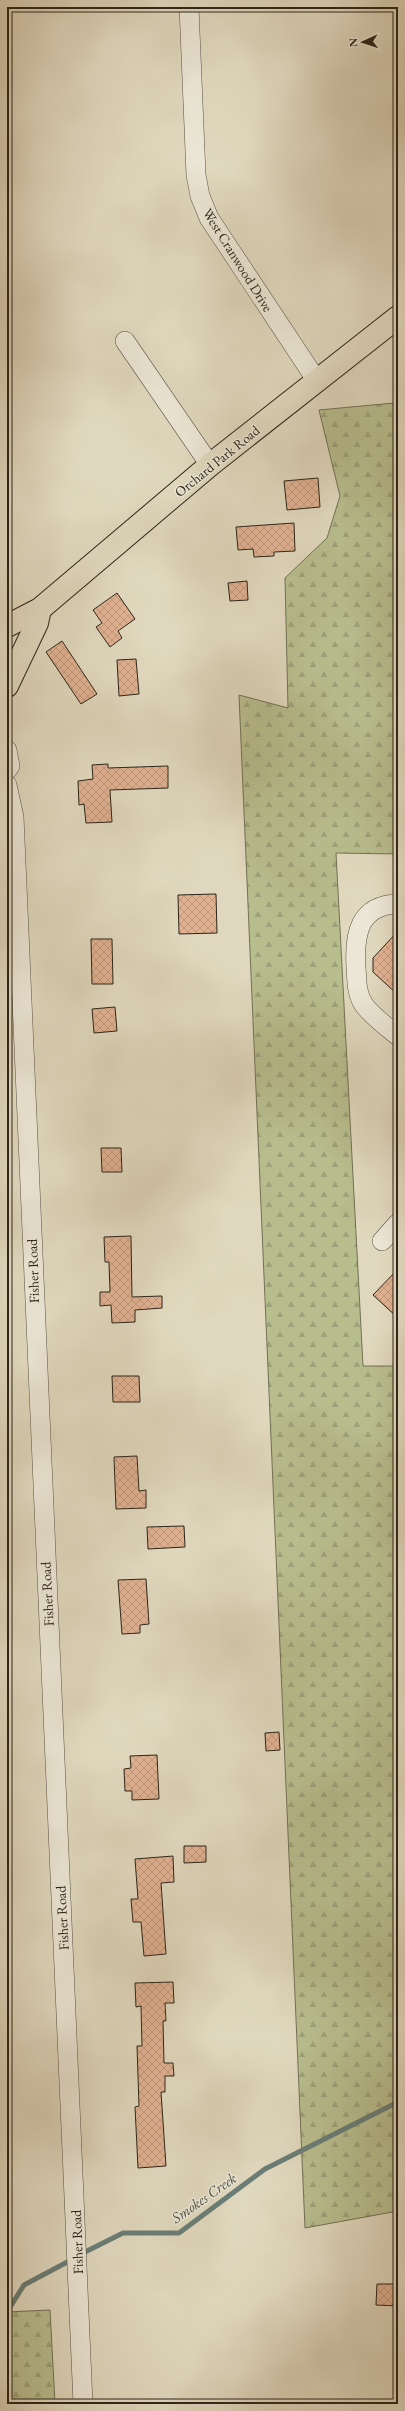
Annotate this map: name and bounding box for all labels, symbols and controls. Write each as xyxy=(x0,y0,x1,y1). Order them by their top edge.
north arrow xyxy=(343,22,383,62)
text: N xyxy=(346,38,360,47)
street label: West Cranwood Drive xyxy=(199,205,277,316)
street label: Orchard Park Road xyxy=(171,421,264,501)
street label: Fisher Road xyxy=(23,1238,43,1304)
street label: Fisher Road xyxy=(36,1560,58,1627)
street label: Fisher Road xyxy=(51,1884,73,1951)
water label: Smokes Creek xyxy=(167,2168,240,2227)
street label: Fisher Road xyxy=(67,2209,87,2275)

